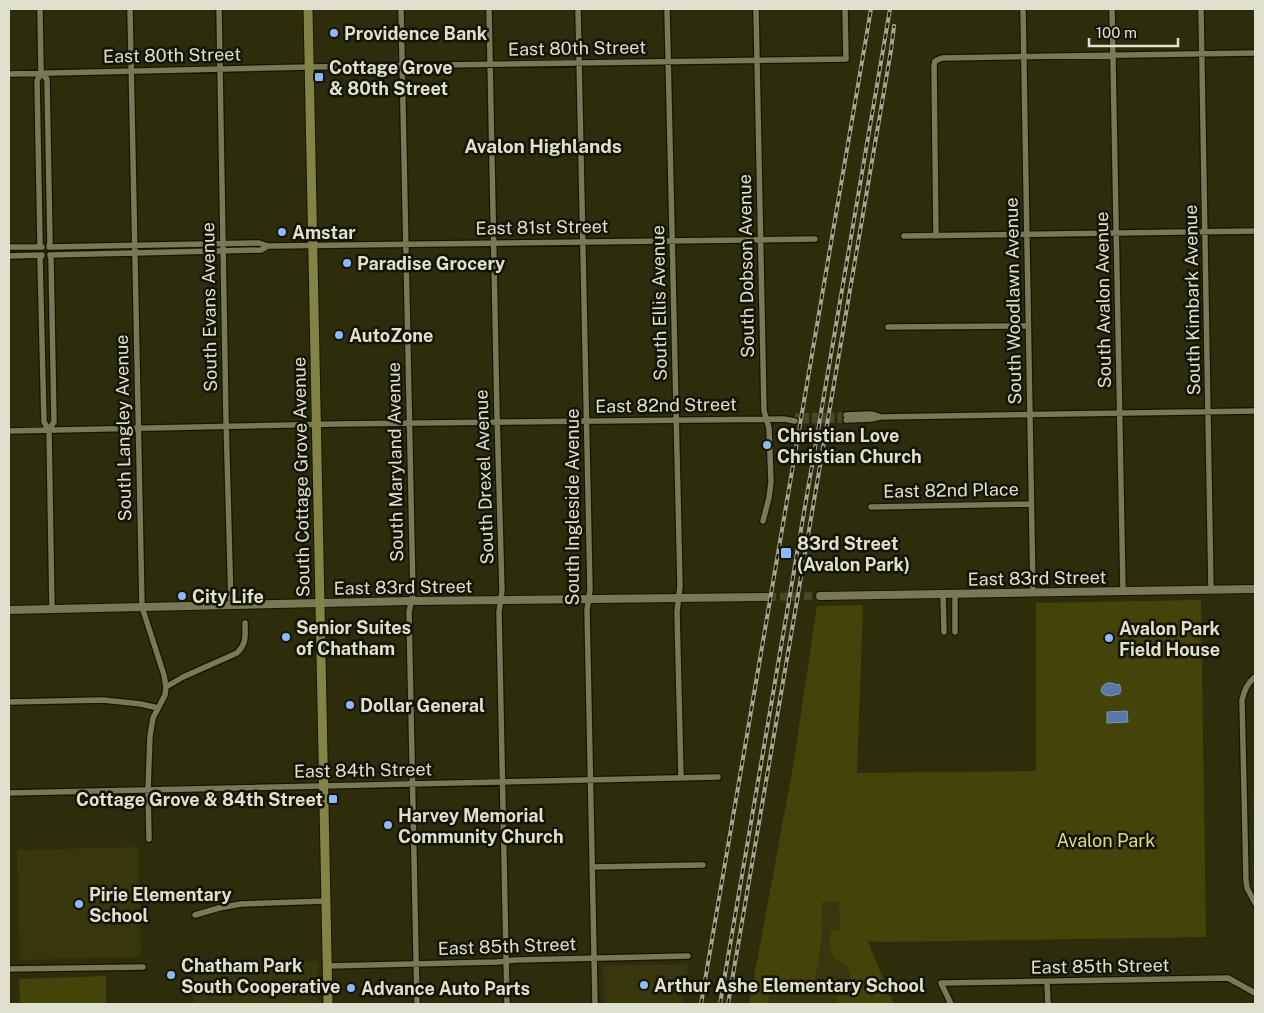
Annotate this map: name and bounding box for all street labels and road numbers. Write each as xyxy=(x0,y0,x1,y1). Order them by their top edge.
street label: East 80th Street xyxy=(508,36,646,60)
street label: East 80th Street xyxy=(103,43,241,67)
street label: South Dobson Avenue xyxy=(734,174,758,358)
street label: South Woodlawn Avenue xyxy=(1001,197,1025,405)
street label: South Kimbark Avenue xyxy=(1180,204,1204,396)
street label: South Avalon Avenue xyxy=(1091,211,1115,389)
street label: East 81st Street xyxy=(475,215,609,239)
street label: South Evans Avenue xyxy=(197,222,221,392)
street label: South Ellis Avenue xyxy=(647,225,671,381)
street label: South Langley Avenue xyxy=(111,334,135,522)
street label: South Cottage Grove Avenue xyxy=(288,357,314,597)
street label: South Maryland Avenue xyxy=(383,362,407,562)
street label: South Drexel Avenue xyxy=(470,389,498,565)
street label: East 82nd Street xyxy=(595,393,737,417)
street label: South Ingleside Avenue xyxy=(562,409,583,605)
street label: East 82nd Place xyxy=(883,478,1019,502)
street label: East 83rd Street xyxy=(967,566,1107,590)
street label: East 83rd Street xyxy=(333,575,473,599)
street label: East 84th Street xyxy=(294,758,432,782)
street label: East 85th Street xyxy=(437,933,577,959)
street label: East 85th Street xyxy=(1030,954,1170,978)

